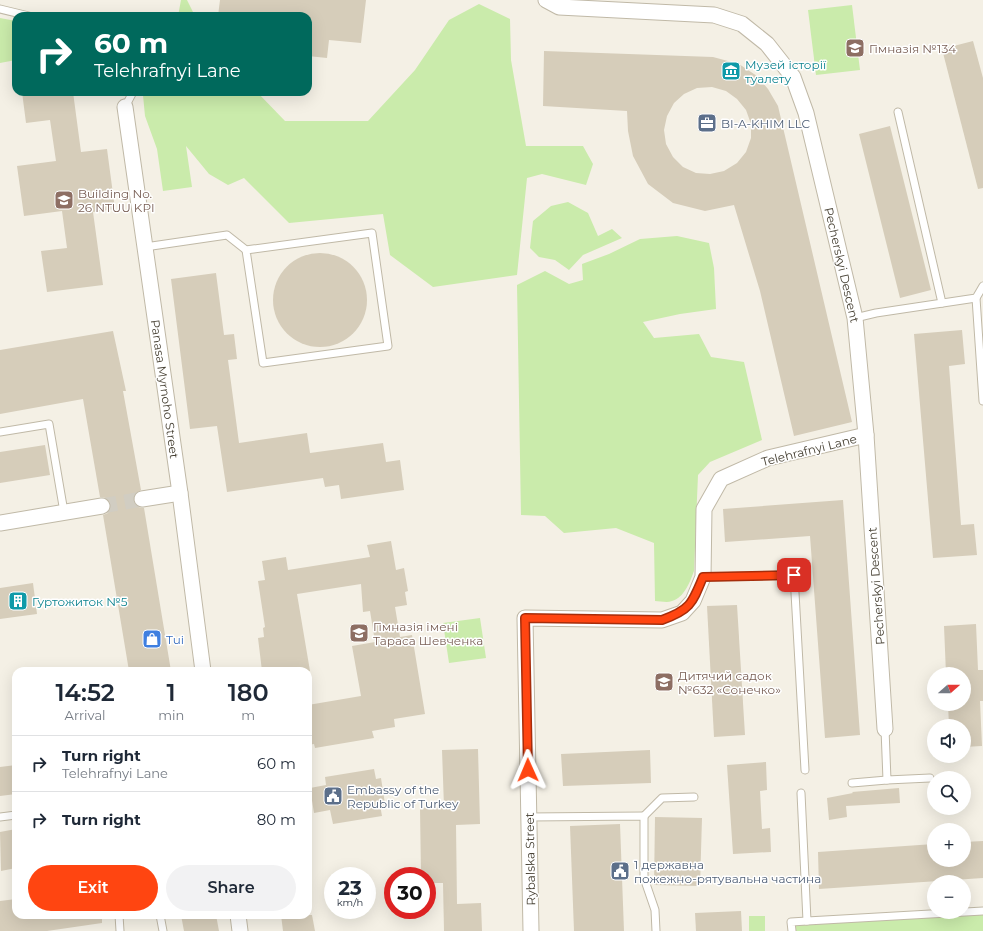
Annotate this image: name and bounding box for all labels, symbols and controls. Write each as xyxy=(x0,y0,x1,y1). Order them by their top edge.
text: 60 m xyxy=(94,26,168,60)
icon: right xyxy=(28,28,80,80)
school or university icon: Гімназія №134 xyxy=(844,37,866,59)
place label: Гімназія №134 xyxy=(869,41,956,56)
place label: Музей історії туалету xyxy=(745,57,826,86)
text: Telehrafnyi Lane xyxy=(94,60,241,82)
museum icon: Музей історії туалету xyxy=(720,60,742,82)
office icon: BI-A-KHIM LLC xyxy=(696,112,718,134)
place label: BI-A-KHIM LLC xyxy=(721,116,811,131)
place label: Building No. 26 NTUU KPI xyxy=(78,186,155,215)
school or university icon: Building No. 26 NTUU KPI xyxy=(53,189,75,211)
street label: Pecherskyi Descent xyxy=(821,206,863,324)
street label: Panasa Myrnoho Street xyxy=(148,319,182,460)
street label: Telehrafnyi Lane xyxy=(760,431,858,469)
street label: Pecherskyi Descent xyxy=(864,526,888,645)
pin xyxy=(777,558,811,592)
icon: arrive xyxy=(783,564,805,586)
building icon: Гуртожиток №5 xyxy=(7,590,29,612)
place label: Гуртожиток №5 xyxy=(32,594,128,609)
place label: Гімназія імені Тараса Шевченка xyxy=(373,619,483,648)
school or university icon: Гімназія імені Тараса Шевченка xyxy=(348,622,370,644)
shop icon: Tui xyxy=(141,628,163,650)
place label: Tui xyxy=(166,632,184,647)
north arrow xyxy=(927,667,971,711)
map controls xyxy=(927,667,971,919)
place label: Дитячий садок №632 «Сонечко» xyxy=(678,668,781,697)
school or university icon: Дитячий садок №632 «Сонечко» xyxy=(653,671,675,693)
text: 14:52 xyxy=(55,678,115,707)
text: 1 xyxy=(167,678,176,707)
text: 180 xyxy=(228,678,269,707)
text: Arrival xyxy=(65,707,106,723)
text: min xyxy=(158,707,184,723)
text: m xyxy=(241,707,255,723)
button: sound xyxy=(927,719,971,763)
text: Turn right xyxy=(62,746,141,765)
position arrow xyxy=(507,749,549,791)
icon: right xyxy=(28,753,50,775)
text: 60 m xyxy=(257,754,296,773)
text: Telehrafnyi Lane xyxy=(62,765,168,781)
button: search xyxy=(927,771,971,815)
place label: Embassy of the Republic of Turkey xyxy=(347,782,459,811)
public building icon: Embassy of the Republic of Turkey xyxy=(322,785,344,807)
icon: right xyxy=(28,809,50,831)
text: Turn right xyxy=(62,810,141,829)
text: 80 m xyxy=(257,810,296,829)
street label: Rybalska Street xyxy=(522,812,538,906)
button: + xyxy=(927,823,971,867)
place label: 1 державна пожежно-рятувальна частина xyxy=(634,857,821,886)
public building icon: 1 державна пожежно-рятувальна частина xyxy=(609,860,631,882)
button: Exit xyxy=(28,865,158,911)
button: Share xyxy=(166,865,296,911)
speed limit sign: 30 xyxy=(384,867,436,919)
button: − xyxy=(927,875,971,919)
text: 23 xyxy=(338,876,362,900)
text: km/h xyxy=(337,896,363,909)

